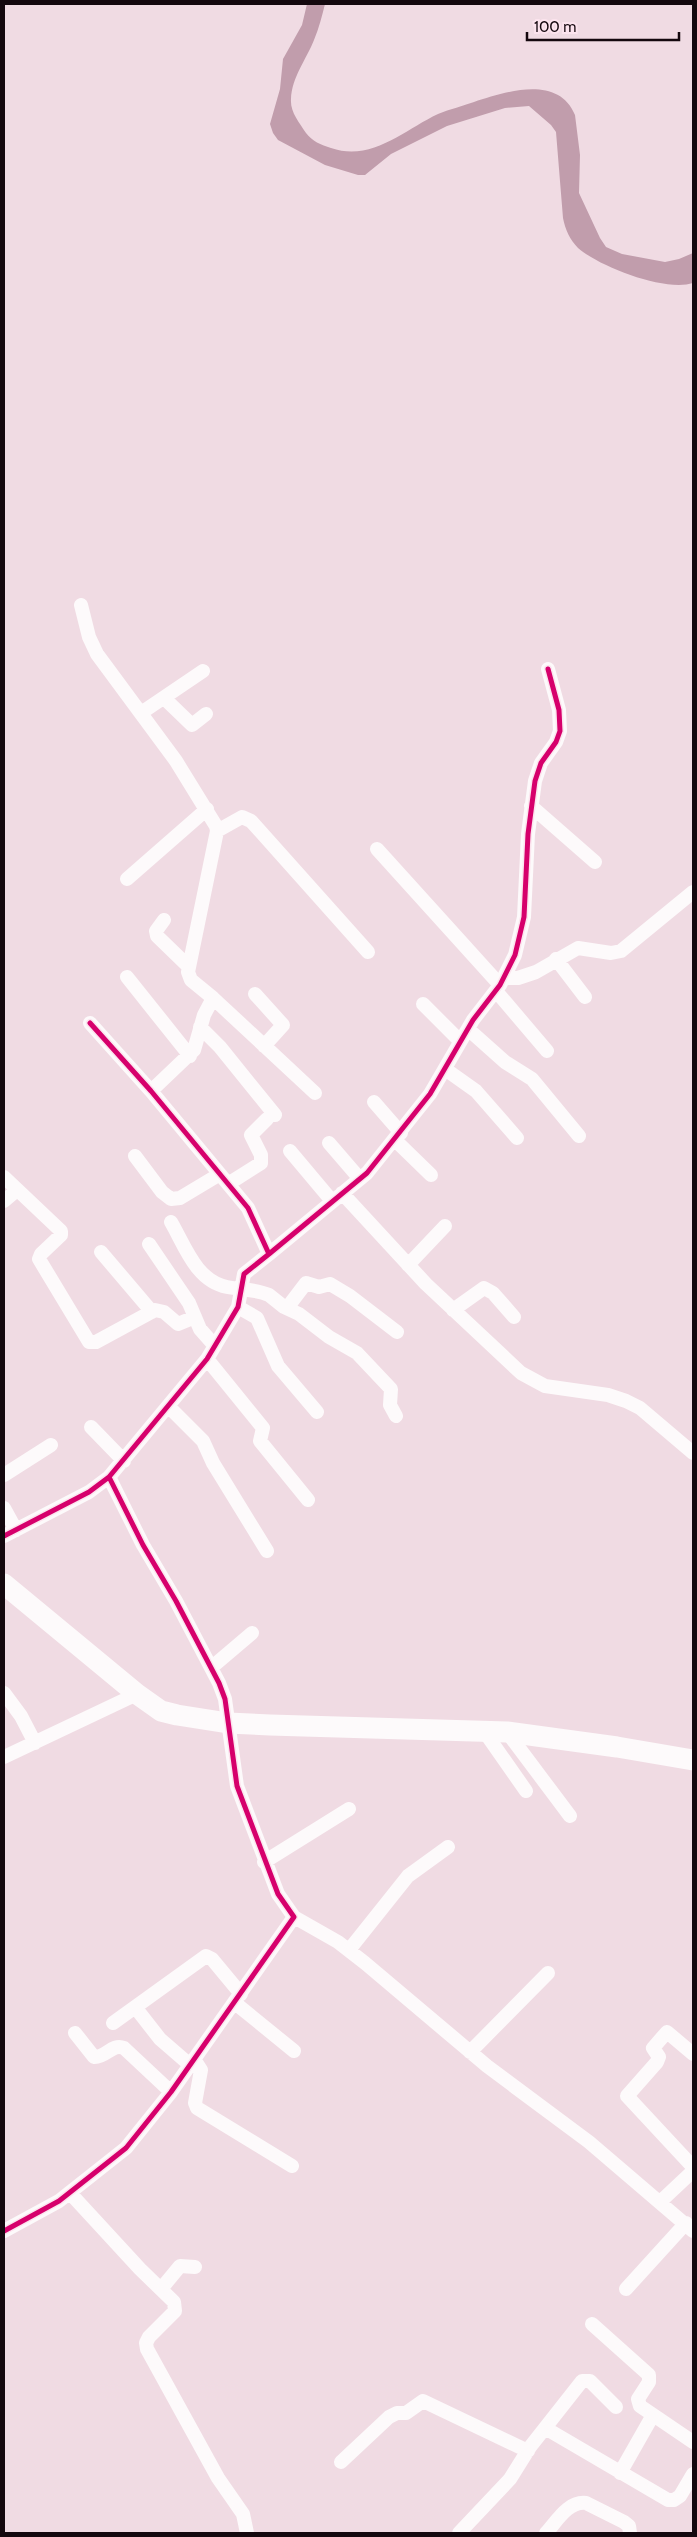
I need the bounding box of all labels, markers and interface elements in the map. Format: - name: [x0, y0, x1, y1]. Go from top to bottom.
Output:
- scale bar: [527, 10, 680, 42]
- text: 100 m: [534, 18, 576, 36]

